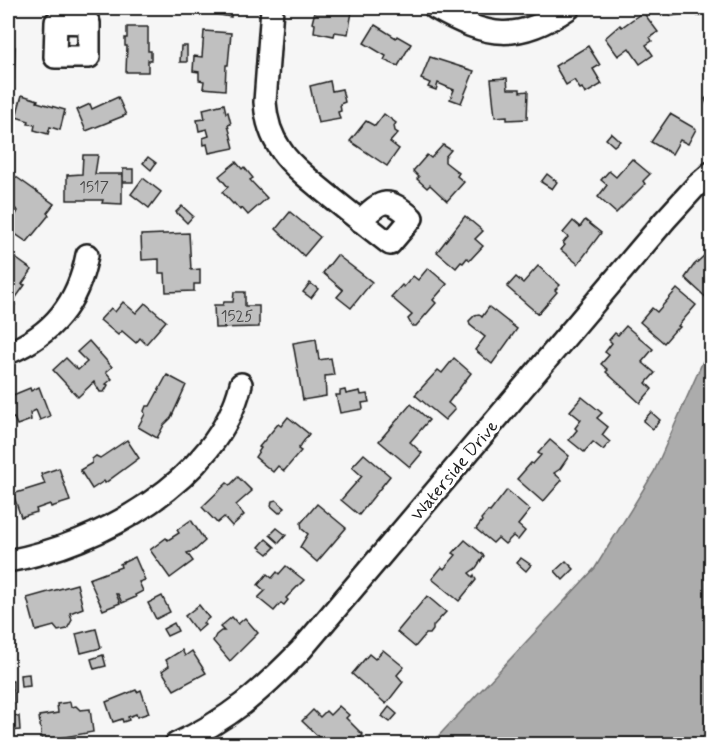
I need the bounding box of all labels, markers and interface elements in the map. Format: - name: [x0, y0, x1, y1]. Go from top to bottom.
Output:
- house number: 1517: [79, 178, 109, 198]
- house number: 1525: [221, 307, 253, 327]
- street label: Waterside Drive: [405, 415, 504, 526]

